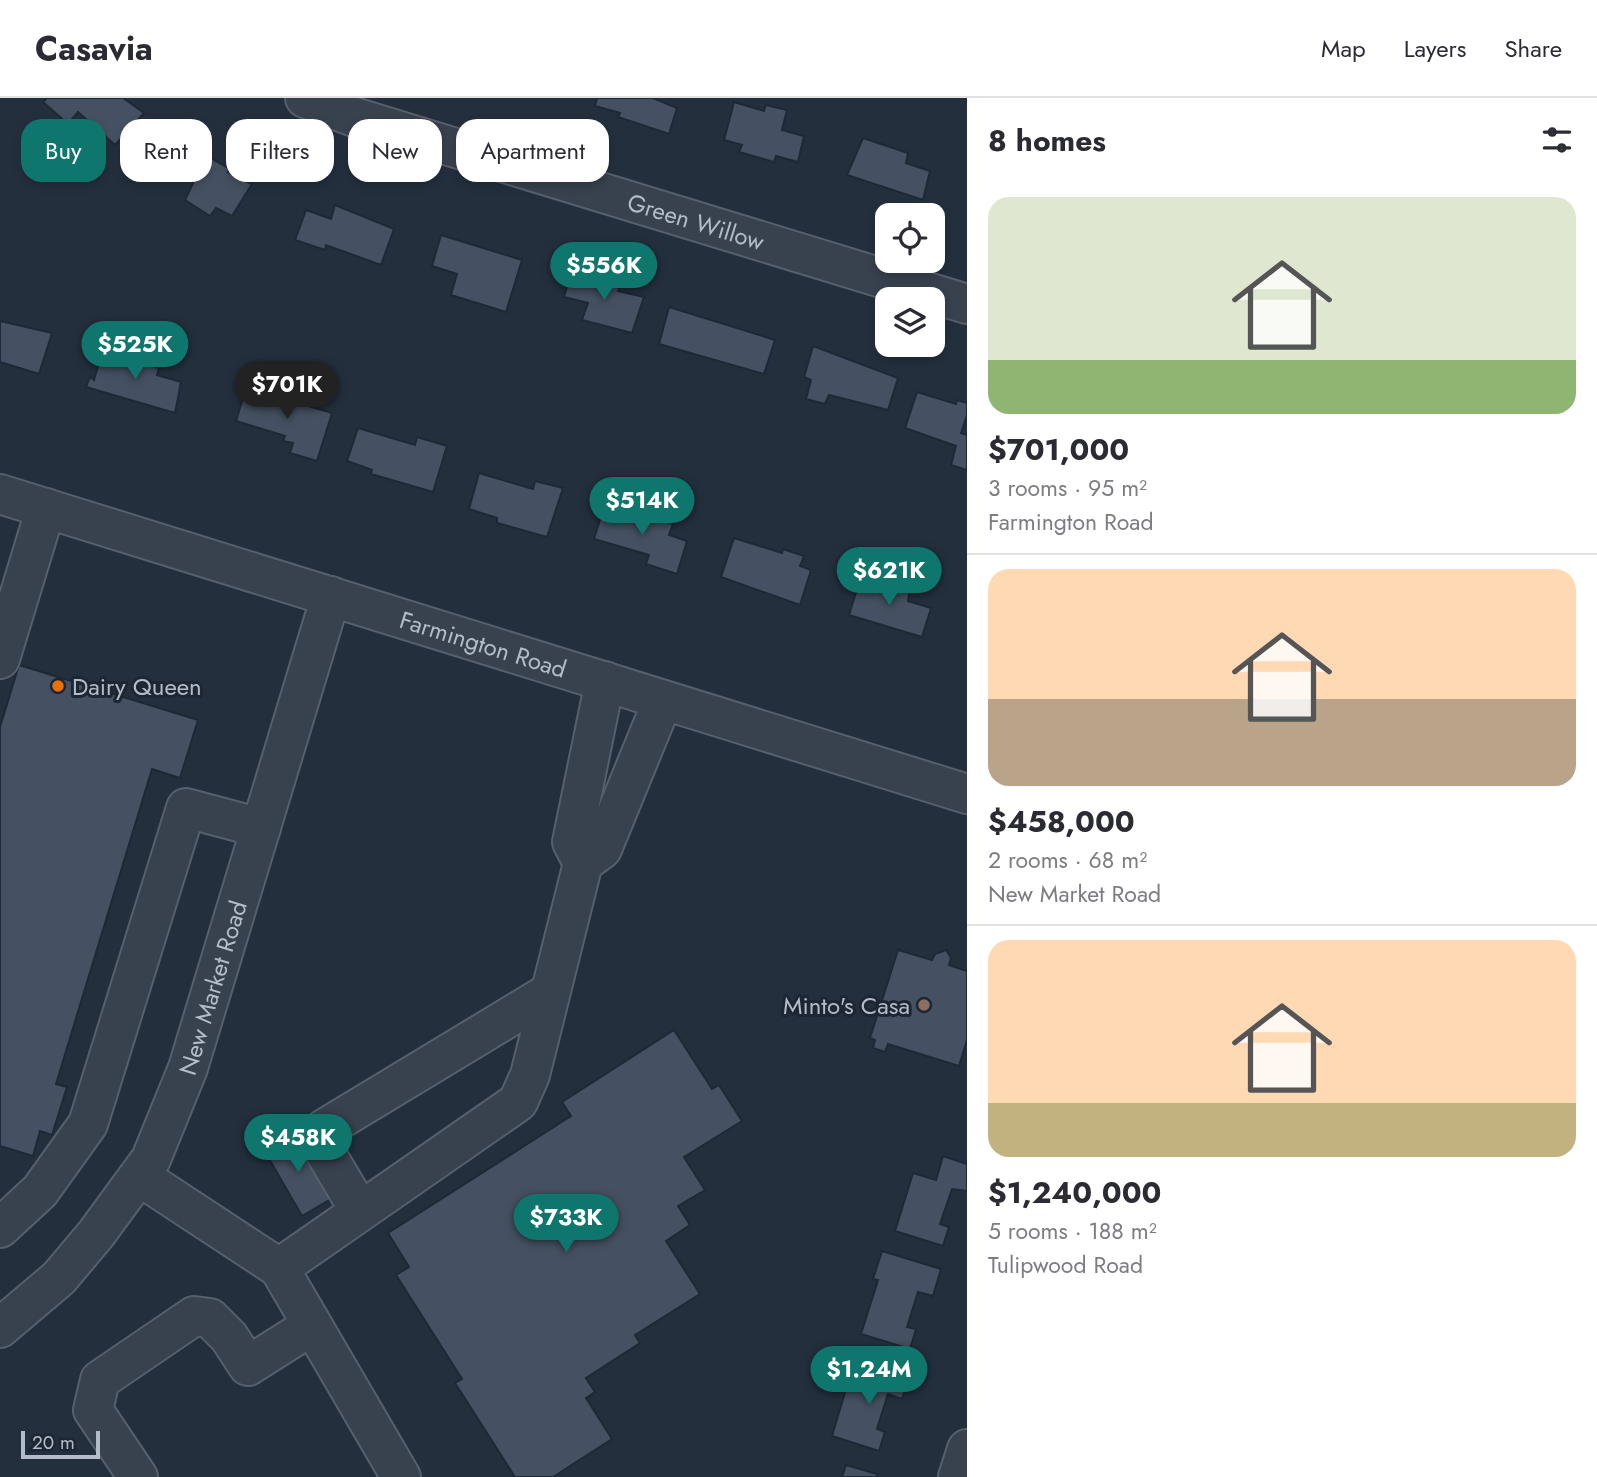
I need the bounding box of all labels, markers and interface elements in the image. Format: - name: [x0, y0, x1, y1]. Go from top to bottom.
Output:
- text: Casavia: [35, 25, 153, 72]
- text: Map: [1321, 31, 1366, 66]
- text: Layers: [1404, 31, 1466, 66]
- text: Share: [1504, 31, 1562, 66]
- chip: Buy: [21, 119, 106, 182]
- chip: Rent: [120, 119, 212, 182]
- chip: Filters: [226, 119, 334, 182]
- chip: New: [348, 119, 442, 182]
- chip: Apartment: [456, 119, 609, 182]
- text: 8 homes: [988, 119, 1106, 162]
- icon: filters: [1538, 121, 1576, 159]
- street label: Green Willow: [623, 184, 769, 259]
- map controls: [875, 203, 945, 357]
- button: locate: [875, 203, 945, 273]
- pin: $556K: [555, 242, 653, 302]
- icon: home: [1219, 242, 1345, 368]
- text: $556K: [566, 248, 642, 282]
- button: layers: [875, 287, 945, 357]
- pin: $525K: [86, 322, 184, 381]
- text: $525K: [97, 327, 173, 361]
- pin: $701K: [238, 362, 336, 421]
- text: $701K: [251, 367, 323, 401]
- text: $701,000: [988, 428, 1129, 471]
- text: 3 rooms · 95 m²: [988, 471, 1147, 505]
- pin: $514K: [593, 478, 691, 537]
- text: $514K: [606, 483, 678, 517]
- text: Farmington Road: [988, 505, 1154, 539]
- pin: $621K: [840, 547, 938, 607]
- text: $621K: [853, 553, 925, 587]
- street label: Farmington Road: [396, 602, 571, 686]
- icon: home: [1219, 614, 1345, 740]
- place label: Dairy Queen: [72, 669, 202, 704]
- marker: Dairy Queen: [50, 678, 66, 694]
- text: $458,000: [988, 800, 1135, 843]
- text: 2 rooms · 68 m²: [988, 843, 1147, 877]
- text: New Market Road: [988, 877, 1161, 911]
- street label: New Market Road: [169, 896, 255, 1079]
- icon: home: [1219, 985, 1345, 1111]
- place label: Minto's Casa: [783, 988, 910, 1023]
- marker: Minto's Casa: [916, 997, 932, 1013]
- pin: $458K: [249, 1114, 347, 1174]
- text: $458K: [260, 1120, 336, 1154]
- text: $1,240,000: [988, 1171, 1161, 1214]
- pin: $733K: [517, 1194, 615, 1254]
- text: $733K: [530, 1200, 602, 1234]
- text: 5 rooms · 188 m²: [988, 1214, 1157, 1248]
- text: Tulipwood Road: [988, 1248, 1143, 1282]
- pin: $1.24M: [812, 1346, 926, 1406]
- text: $1.24M: [826, 1352, 912, 1386]
- scale bar: [21, 1428, 100, 1460]
- text: 20 m: [32, 1429, 75, 1456]

